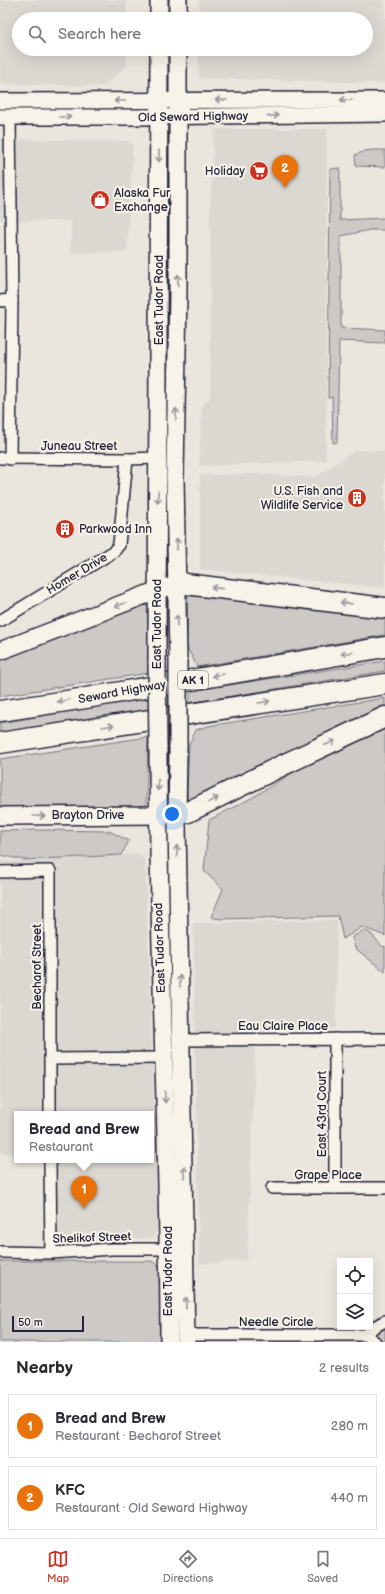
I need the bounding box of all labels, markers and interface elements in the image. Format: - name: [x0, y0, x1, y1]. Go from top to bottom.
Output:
- search box: [12, 12, 373, 56]
- icon: search: [26, 23, 48, 45]
- text: Search here: [58, 25, 141, 44]
- one-way arrow: [215, 96, 228, 104]
- one-way arrow: [340, 96, 353, 104]
- one-way arrow: [114, 97, 127, 105]
- street label: Old Seward Highway: [138, 109, 249, 125]
- one-way arrow: [266, 112, 279, 120]
- one-way arrow: [58, 113, 71, 121]
- one-way arrow: [155, 149, 163, 162]
- pin: 2: [272, 155, 298, 188]
- supermarket icon: Holiday: [248, 160, 270, 182]
- place label: Holiday: [205, 164, 246, 179]
- place label: Alaska Fur Exchange: [114, 186, 171, 215]
- shop icon: Alaska Fur Exchange: [89, 189, 111, 211]
- street label: East Tudor Road: [152, 255, 167, 345]
- one-way arrow: [174, 274, 182, 287]
- one-way arrow: [172, 408, 180, 421]
- street label: Juneau Street: [41, 439, 117, 454]
- place label: U.S. Fish and Wildlife Service: [261, 484, 343, 513]
- building icon: U.S. Fish and Wildlife Service: [346, 487, 368, 509]
- one-way arrow: [154, 490, 162, 503]
- building icon: Parkwood Inn: [54, 518, 76, 540]
- place label: Parkwood Inn: [79, 522, 152, 537]
- one-way arrow: [173, 538, 180, 551]
- street label: Homer Drive: [44, 550, 110, 598]
- street label: East Tudor Road: [150, 579, 165, 669]
- one-way arrow: [211, 584, 224, 591]
- one-way arrow: [340, 599, 353, 607]
- one-way arrow: [115, 601, 127, 609]
- one-way arrow: [173, 615, 181, 628]
- one-way arrow: [340, 649, 353, 657]
- road number: AK 1: [178, 671, 208, 689]
- one-way arrow: [212, 671, 225, 679]
- street label: Seward Highway: [77, 677, 167, 707]
- one-way arrow: [57, 697, 70, 705]
- one-way arrow: [257, 698, 270, 706]
- one-way arrow: [101, 722, 114, 730]
- one-way arrow: [323, 739, 335, 746]
- one-way arrow: [154, 778, 162, 791]
- one-way arrow: [207, 796, 219, 804]
- your location: [162, 804, 182, 824]
- street label: Brayton Drive: [52, 808, 124, 823]
- one-way arrow: [32, 812, 45, 820]
- one-way arrow: [174, 845, 181, 858]
- street label: East Tudor Road: [151, 902, 169, 993]
- street label: Becharof Street: [30, 924, 45, 1010]
- one-way arrow: [176, 975, 183, 988]
- street label: Eau Claire Place: [238, 1019, 328, 1034]
- street label: East 43rd Court: [315, 1070, 330, 1157]
- one-way arrow: [161, 1090, 169, 1103]
- popup: [14, 1111, 154, 1163]
- text: Bread and Brew: [29, 1120, 139, 1139]
- text: Restaurant: [29, 1139, 93, 1155]
- one-way arrow: [180, 1166, 188, 1179]
- street label: Grape Place: [294, 1168, 362, 1183]
- pin: 1: [71, 1176, 97, 1209]
- street label: East Tudor Road: [161, 1226, 176, 1316]
- street label: Shelikof Street: [52, 1229, 132, 1247]
- map controls: [337, 1258, 373, 1330]
- button: locate: [337, 1258, 373, 1294]
- button: layers: [337, 1294, 373, 1330]
- one-way arrow: [182, 1297, 190, 1310]
- scale bar: [12, 1314, 84, 1333]
- street label: Needle Circle: [239, 1315, 313, 1330]
- text: 50 m: [18, 1316, 43, 1329]
- text: Nearby: [16, 1358, 73, 1378]
- text: 2 results: [319, 1360, 369, 1376]
- text: Bread and Brew: [55, 1409, 166, 1428]
- text: 1: [27, 1418, 33, 1434]
- text: 280 m: [331, 1418, 368, 1434]
- text: Restaurant · Becharof Street: [55, 1428, 221, 1444]
- text: KFC: [55, 1481, 85, 1500]
- text: 2: [26, 1490, 34, 1506]
- text: 440 m: [330, 1490, 368, 1506]
- text: Restaurant · Old Seward Highway: [55, 1500, 248, 1516]
- tab: Map: [47, 1548, 69, 1585]
- tab: Directions: [163, 1548, 213, 1585]
- tab: Saved: [307, 1548, 338, 1585]

